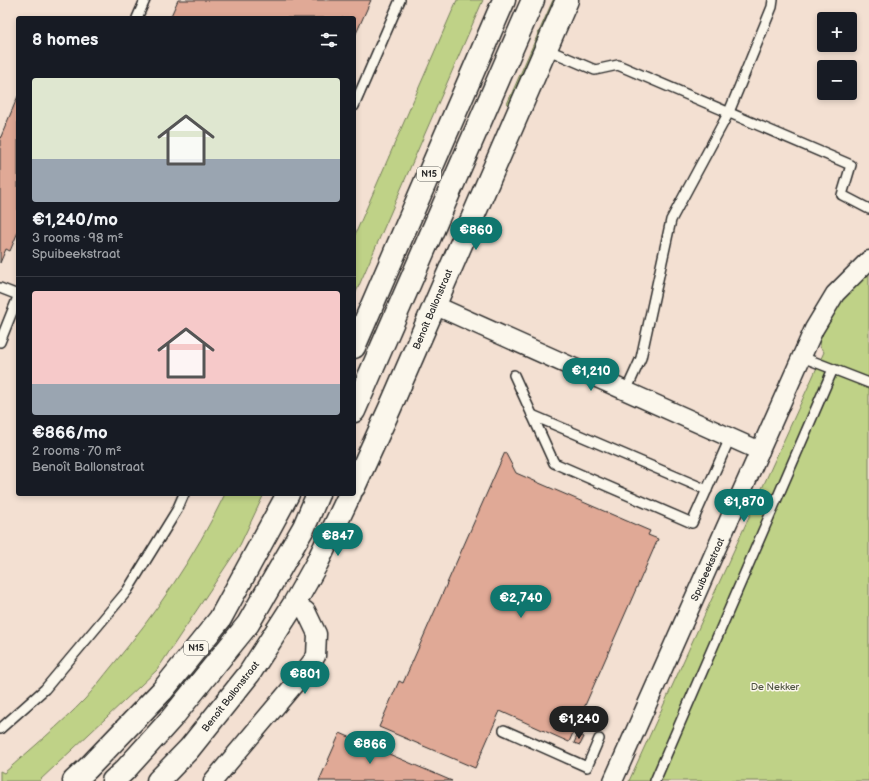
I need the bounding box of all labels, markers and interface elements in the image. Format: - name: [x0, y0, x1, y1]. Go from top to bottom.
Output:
- map controls: [817, 12, 857, 100]
- button: +: [817, 12, 857, 52]
- icon: filters: [318, 29, 340, 51]
- text: 8 homes: [32, 30, 98, 50]
- button: −: [817, 60, 857, 100]
- icon: home: [150, 104, 222, 176]
- road number: N15: [417, 167, 441, 181]
- text: €1,240/mo: [32, 210, 118, 230]
- pin: €860: [452, 217, 500, 251]
- text: €860: [459, 222, 493, 238]
- text: 3 rooms · 98 m²: [32, 230, 123, 246]
- text: Spuibeekstraat: [32, 246, 120, 262]
- street label: Benoît Ballonstraat: [411, 267, 455, 351]
- icon: home: [150, 317, 222, 389]
- pin: €1,210: [558, 358, 624, 392]
- text: €1,210: [571, 363, 611, 379]
- text: €866/mo: [32, 423, 108, 443]
- text: 2 rooms · 70 m²: [32, 443, 122, 459]
- text: Benoît Ballonstraat: [32, 459, 144, 475]
- pin: €1,870: [711, 489, 777, 523]
- text: €1,870: [723, 494, 765, 510]
- pin: €847: [314, 523, 362, 557]
- text: €847: [322, 528, 354, 544]
- street label: Spuibeekstraat: [689, 536, 727, 603]
- pin: €2,740: [488, 585, 554, 619]
- text: €2,740: [499, 590, 543, 606]
- road number: N15: [184, 641, 208, 655]
- street label: Benoît Ballonstraat: [199, 659, 262, 734]
- pin: €801: [281, 661, 329, 695]
- text: €801: [289, 666, 321, 682]
- park label: De Nekker: [751, 681, 800, 693]
- pin: €1,240: [546, 706, 612, 740]
- text: €1,240: [558, 711, 600, 727]
- pin: €866: [346, 731, 394, 765]
- text: €866: [353, 736, 387, 752]

